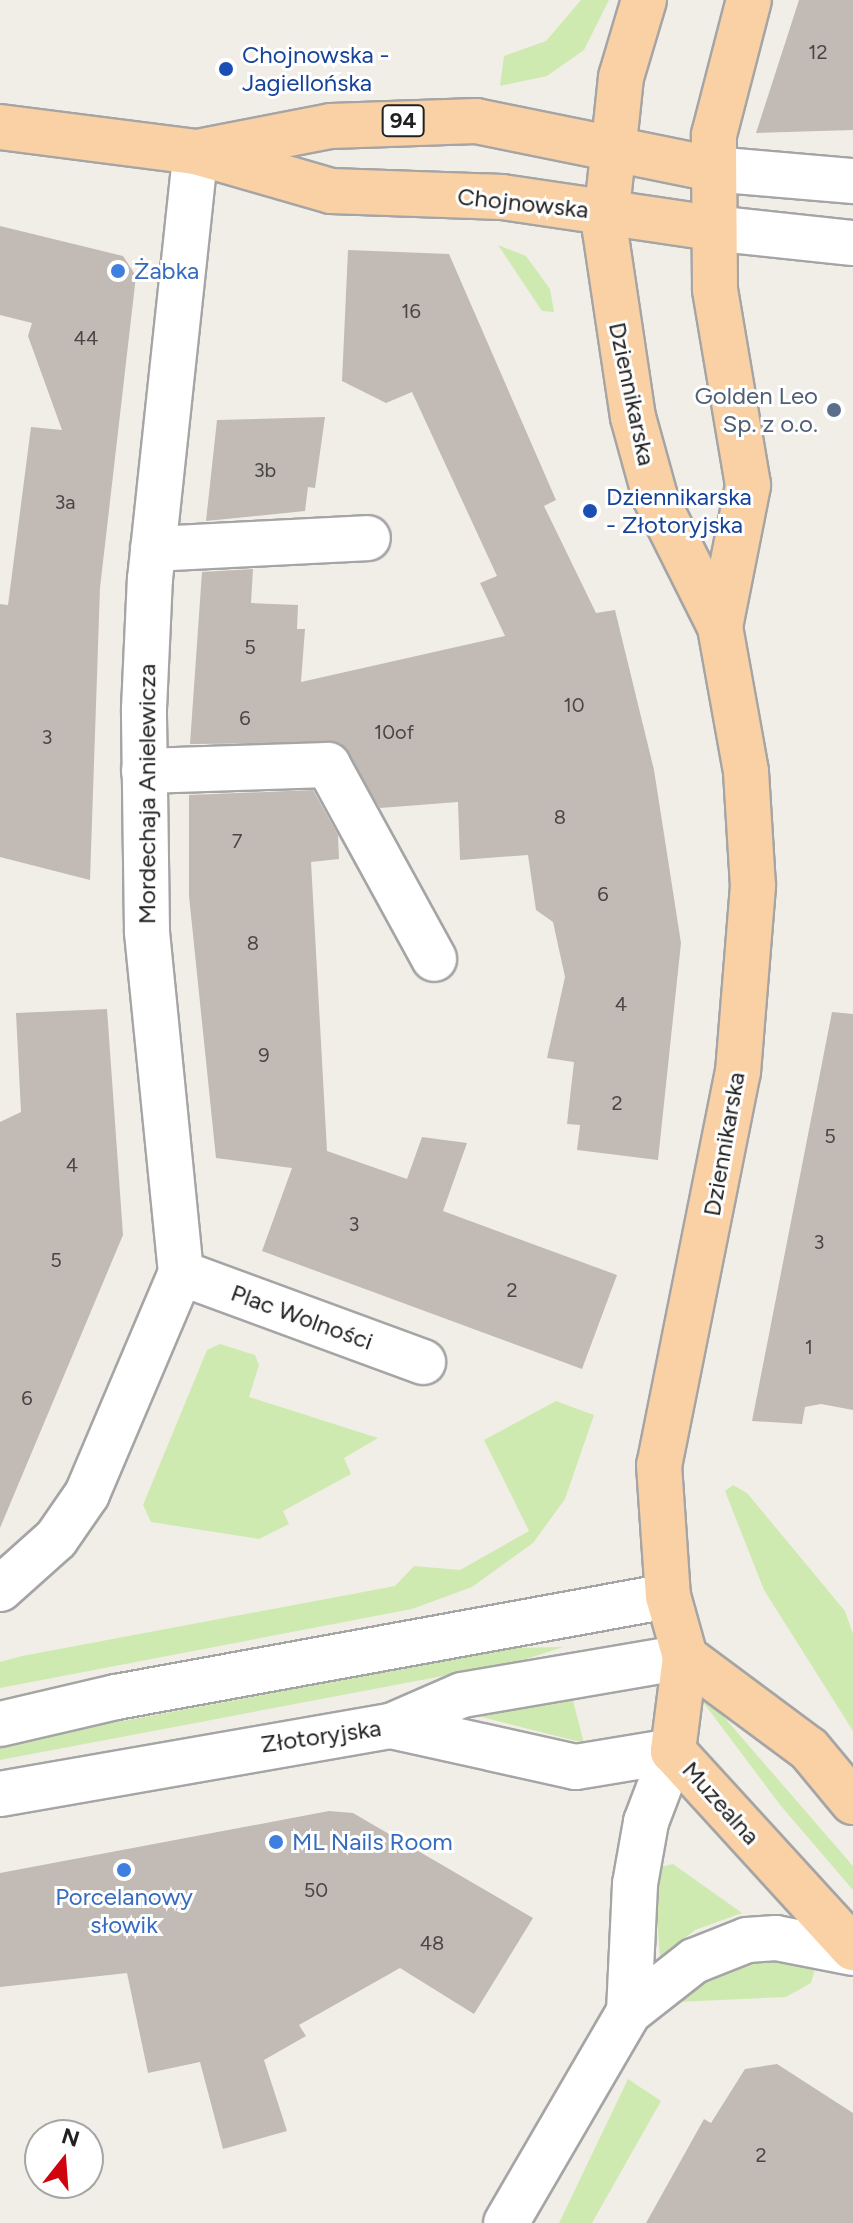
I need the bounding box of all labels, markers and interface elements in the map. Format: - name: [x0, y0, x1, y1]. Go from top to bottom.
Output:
- house number: 12: [808, 40, 828, 64]
- place label: Chojnowska - Jagiellońska: [242, 41, 390, 97]
- marker: Chojnowska - Jagiellońska: [217, 60, 235, 78]
- road number: 94: [381, 103, 425, 139]
- street label: Chojnowska: [456, 182, 590, 224]
- place label: Żabka: [134, 257, 199, 285]
- marker: Żabka: [109, 262, 127, 280]
- house number: 16: [401, 299, 421, 323]
- street label: Dziennikarska: [603, 320, 661, 468]
- house number: 44: [74, 326, 98, 350]
- place label: Golden Leo Sp. z o.o.: [695, 382, 818, 438]
- marker: Golden Leo Sp. z o.o.: [825, 401, 843, 419]
- house number: 3b: [254, 458, 276, 482]
- place label: Dziennikarska - Złotoryjska: [606, 483, 752, 539]
- house number: 3a: [54, 490, 76, 514]
- marker: Dziennikarska - Złotoryjska: [581, 502, 599, 520]
- house number: 5: [244, 635, 256, 659]
- street label: Mordechaja Anielewicza: [133, 664, 161, 924]
- house number: 10: [563, 693, 585, 717]
- house number: 6: [239, 706, 251, 730]
- house number: 10of: [374, 720, 414, 744]
- house number: 3: [42, 725, 52, 749]
- house number: 8: [554, 805, 566, 829]
- house number: 7: [232, 829, 242, 853]
- house number: 6: [597, 882, 609, 906]
- house number: 8: [247, 931, 259, 955]
- house number: 4: [615, 992, 627, 1016]
- house number: 9: [258, 1043, 270, 1067]
- street label: Dziennikarska: [697, 1070, 751, 1218]
- house number: 2: [611, 1091, 623, 1115]
- house number: 5: [824, 1124, 836, 1148]
- house number: 4: [66, 1153, 78, 1177]
- house number: 3: [349, 1212, 359, 1236]
- house number: 3: [814, 1230, 824, 1254]
- house number: 5: [50, 1248, 62, 1272]
- street label: Plac Wolności: [227, 1278, 377, 1356]
- house number: 2: [506, 1278, 518, 1302]
- house number: 1: [805, 1335, 813, 1359]
- house number: 6: [21, 1386, 33, 1410]
- street label: Złotoryjska: [259, 1713, 383, 1759]
- street label: Muzealna: [676, 1756, 766, 1850]
- place label: ML Nails Room: [292, 1828, 453, 1856]
- marker: ML Nails Room: [267, 1833, 285, 1851]
- marker: Porcelanowy słowik: [115, 1861, 133, 1879]
- house number: 50: [304, 1878, 328, 1902]
- place label: Porcelanowy słowik: [55, 1883, 193, 1939]
- house number: 48: [420, 1931, 444, 1955]
- north arrow: [24, 2119, 104, 2199]
- text: N: [58, 2122, 83, 2153]
- house number: 2: [755, 2143, 767, 2167]

